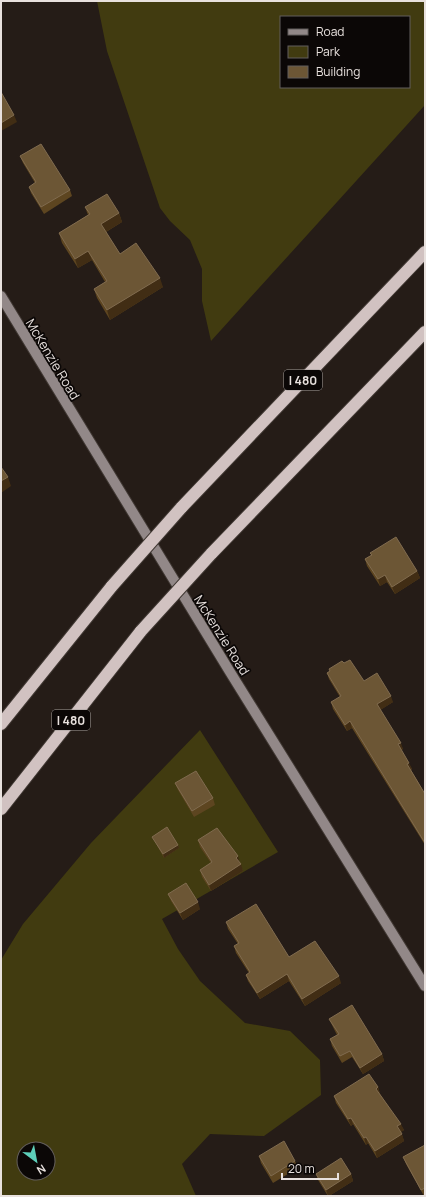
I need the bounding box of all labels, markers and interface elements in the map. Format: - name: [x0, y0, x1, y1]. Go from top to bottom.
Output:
- legend: [280, 16, 410, 88]
- text: Road: [316, 23, 344, 40]
- text: Park: [316, 43, 341, 60]
- text: Building: [316, 63, 360, 80]
- street label: McKenzie Road: [22, 315, 84, 403]
- road number: I 480: [284, 370, 322, 390]
- street label: McKenzie Road: [190, 591, 254, 679]
- road number: I 480: [52, 710, 90, 730]
- north arrow: [16, 1141, 56, 1181]
- scale bar: [282, 1155, 338, 1181]
- text: 20 m: [288, 1160, 315, 1177]
- text: N: [34, 1161, 49, 1178]

